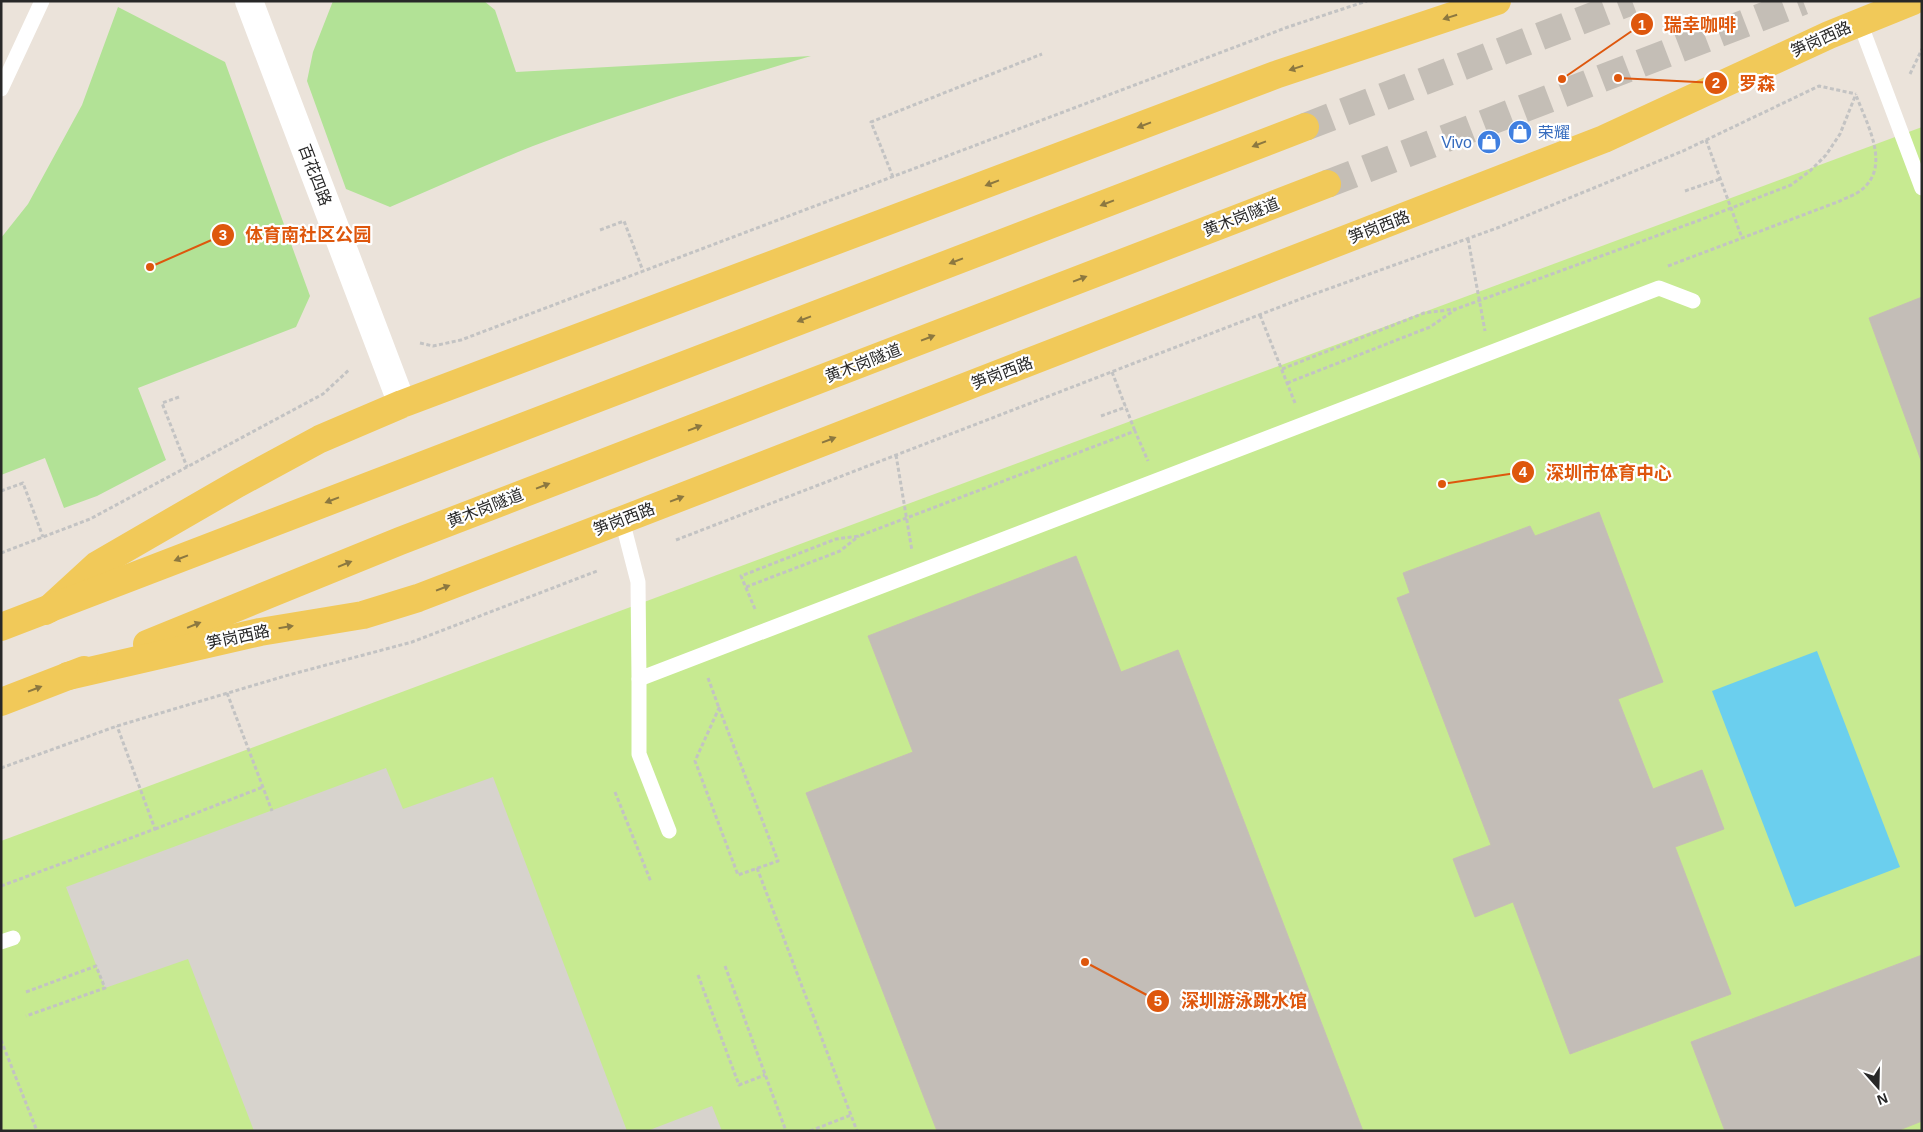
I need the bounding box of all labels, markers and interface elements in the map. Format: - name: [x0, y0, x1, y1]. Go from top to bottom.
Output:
- callout: 瑞幸咖啡: [1629, 8, 1746, 41]
- one-way arrow: [1443, 13, 1458, 21]
- text: 瑞幸咖啡: [1664, 15, 1736, 35]
- text: 1: [1638, 16, 1646, 33]
- street label: 笋岗西路: [1788, 18, 1854, 60]
- one-way arrow: [1289, 65, 1304, 72]
- callout: 罗森: [1704, 67, 1785, 100]
- text: 2: [1712, 74, 1720, 91]
- text: 罗森: [1739, 74, 1775, 94]
- shop icon: 荣耀: [1507, 119, 1533, 145]
- one-way arrow: [1136, 121, 1151, 129]
- place label: 荣耀: [1538, 124, 1570, 141]
- shop icon: Vivo: [1476, 129, 1502, 155]
- place label: Vivo: [1441, 134, 1472, 151]
- one-way arrow: [1252, 141, 1266, 149]
- street label: 百花四路: [296, 142, 334, 208]
- one-way arrow: [984, 179, 999, 187]
- street label: 黄木岗隧道: [1201, 195, 1281, 239]
- one-way arrow: [1100, 200, 1115, 207]
- street label: 笋岗西路: [1346, 208, 1412, 246]
- callout: 体育南社区公园: [210, 219, 381, 252]
- text: 体育南社区公园: [245, 225, 371, 245]
- text: 3: [219, 226, 227, 243]
- one-way arrow: [948, 258, 963, 265]
- one-way arrow: [1073, 275, 1087, 283]
- one-way arrow: [796, 315, 811, 323]
- one-way arrow: [921, 334, 936, 342]
- street label: 黄木岗隧道: [823, 341, 903, 385]
- street label: 笋岗西路: [969, 354, 1035, 392]
- one-way arrow: [688, 423, 702, 431]
- one-way arrow: [821, 436, 836, 443]
- callout: 深圳市体育中心: [1511, 456, 1682, 489]
- text: 4: [1519, 463, 1528, 480]
- text: 深圳市体育中心: [1546, 463, 1672, 483]
- one-way arrow: [536, 482, 551, 490]
- street label: 黄木岗隧道: [445, 486, 525, 530]
- one-way arrow: [670, 495, 685, 503]
- one-way arrow: [324, 496, 339, 504]
- street label: 笋岗西路: [591, 500, 657, 538]
- one-way arrow: [174, 555, 188, 563]
- one-way arrow: [338, 559, 352, 567]
- one-way arrow: [436, 584, 451, 591]
- one-way arrow: [187, 621, 202, 629]
- street label: 笋岗西路: [205, 622, 271, 652]
- one-way arrow: [279, 623, 295, 631]
- one-way arrow: [27, 685, 42, 692]
- callout: 深圳游泳跳水馆: [1146, 984, 1317, 1017]
- text: 深圳游泳跳水馆: [1181, 991, 1307, 1011]
- text: 5: [1154, 992, 1162, 1009]
- north arrow: [1853, 1062, 1903, 1112]
- text: N: [1875, 1090, 1890, 1108]

